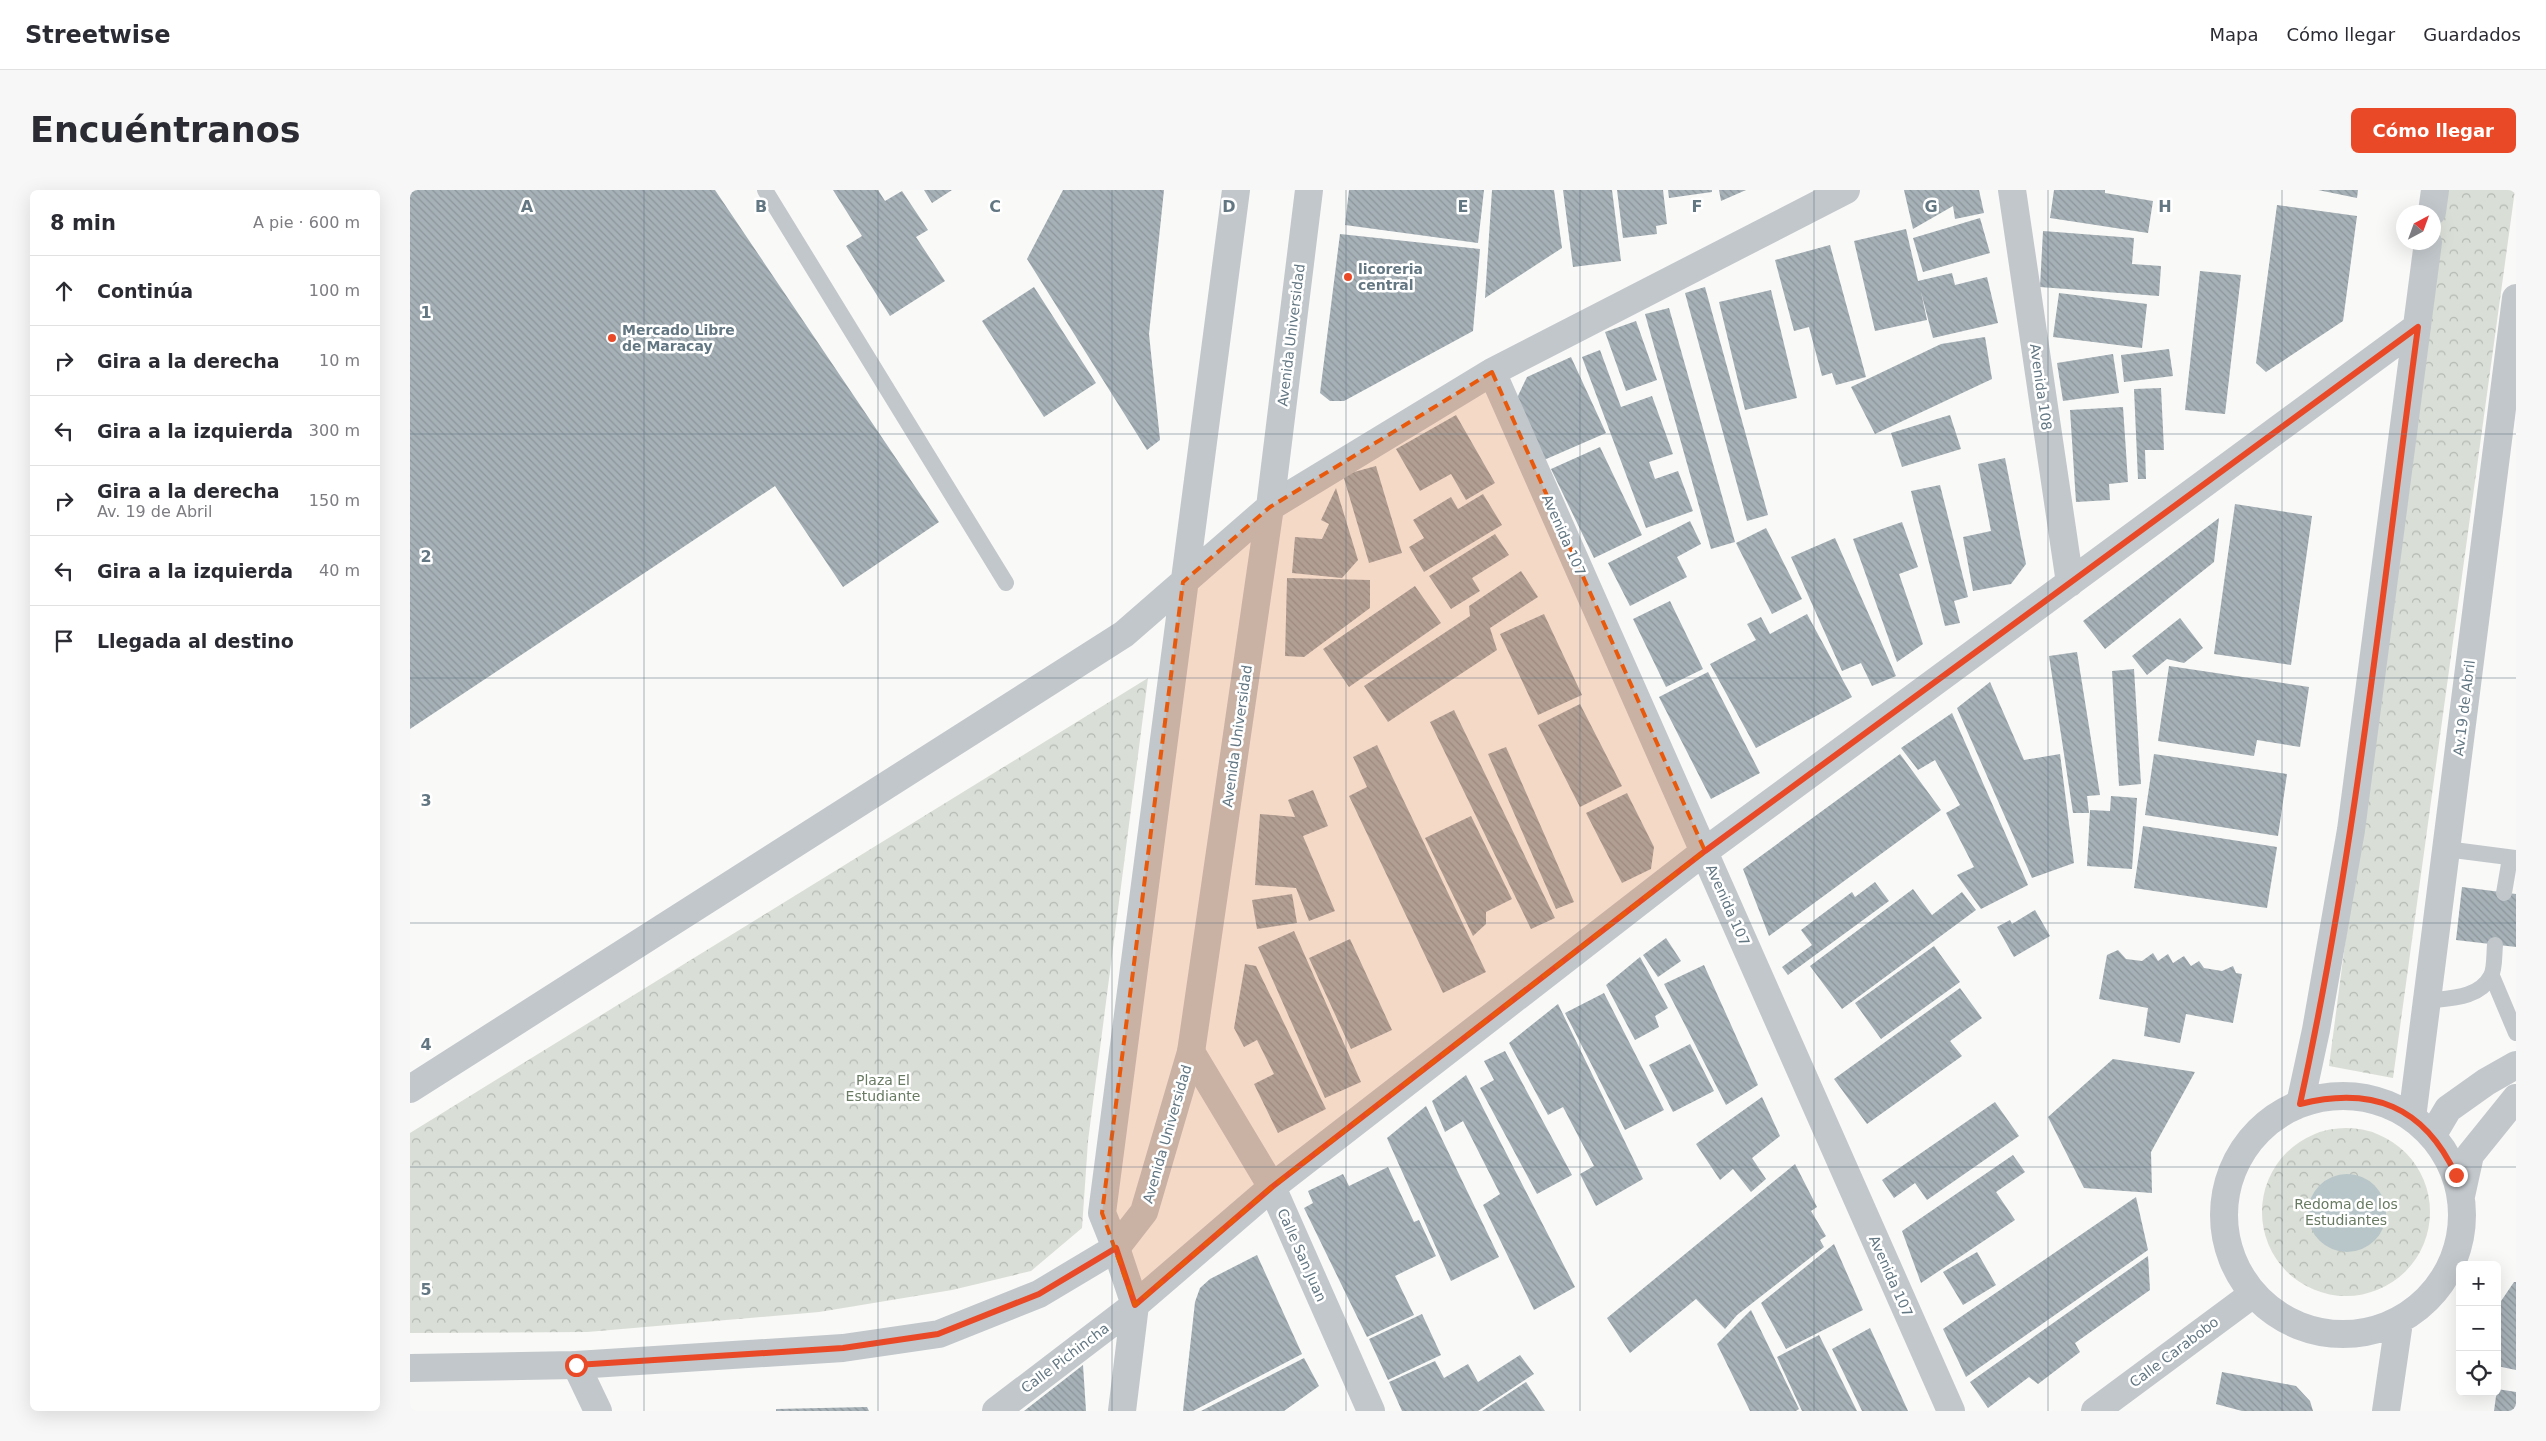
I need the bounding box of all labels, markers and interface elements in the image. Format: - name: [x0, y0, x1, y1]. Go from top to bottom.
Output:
- text: Streetwise: [25, 21, 171, 49]
- text: Mapa: [2209, 24, 2258, 45]
- text: Cómo llegar: [2286, 24, 2395, 45]
- text: Guardados: [2423, 24, 2521, 45]
- button: Cómo llegar: [2351, 108, 2516, 153]
- text: Encuéntranos: [30, 110, 301, 150]
- text: A: [521, 197, 534, 216]
- text: B: [755, 197, 767, 216]
- text: C: [989, 197, 1001, 216]
- text: D: [1222, 197, 1236, 216]
- text: E: [1458, 197, 1468, 216]
- text: F: [1692, 197, 1702, 216]
- text: G: [1924, 197, 1938, 216]
- text: H: [2158, 197, 2172, 216]
- north arrow: [2396, 205, 2441, 250]
- text: 8 min: [50, 211, 116, 235]
- text: A pie · 600 m: [253, 213, 360, 232]
- place label: licoreria central: [1358, 261, 1423, 293]
- street label: Avenida Universidad: [1274, 263, 1308, 407]
- marker: licoreria central: [1342, 271, 1354, 283]
- icon: ahead: [50, 277, 78, 305]
- text: Continúa: [97, 280, 193, 302]
- text: 100 m: [309, 281, 360, 300]
- text: 1: [420, 303, 432, 322]
- place label: Mercado Libre de Maracay: [622, 322, 735, 354]
- marker: Mercado Libre de Maracay: [606, 332, 618, 344]
- street label: Avenida 108: [2027, 343, 2055, 431]
- icon: right: [50, 347, 78, 375]
- text: Gira a la derecha: [97, 350, 280, 372]
- text: 10 m: [319, 351, 360, 370]
- icon: left: [50, 417, 78, 445]
- text: Gira a la izquierda: [97, 420, 293, 442]
- text: 300 m: [309, 421, 360, 440]
- text: Gira a la derecha: [97, 480, 280, 502]
- icon: right: [50, 487, 78, 515]
- text: 150 m: [309, 491, 360, 510]
- street label: Avenida 107: [1539, 492, 1589, 578]
- text: Av. 19 de Abril: [97, 502, 213, 521]
- text: 2: [420, 547, 432, 566]
- icon: left: [50, 557, 78, 585]
- text: Gira a la izquierda: [97, 560, 293, 582]
- text: 40 m: [319, 561, 360, 580]
- icon: arrive: [50, 627, 78, 655]
- text: Llegada al destino: [97, 630, 294, 652]
- street label: Av.19 de Abril: [2450, 659, 2478, 757]
- street label: Avenida Universidad: [1219, 664, 1255, 808]
- text: 3: [420, 791, 432, 810]
- street label: Avenida 107: [1703, 862, 1753, 948]
- text: 4: [420, 1035, 432, 1054]
- street label: Avenida Universidad: [1140, 1063, 1194, 1205]
- park label: Plaza El Estudiante: [846, 1072, 920, 1104]
- route end: [2445, 1164, 2468, 1187]
- park label: Redoma de los Estudiantes: [2294, 1196, 2398, 1228]
- street label: Calle San Juan: [1274, 1206, 1330, 1304]
- street label: Avenida 107: [1866, 1233, 1916, 1319]
- map controls: [2456, 1261, 2501, 1396]
- button: +: [2456, 1261, 2501, 1306]
- text: 5: [420, 1280, 432, 1299]
- button: −: [2456, 1306, 2501, 1351]
- street label: Calle Carabobo: [2127, 1313, 2221, 1391]
- street label: Calle Pichincha: [1018, 1320, 1112, 1396]
- button: locate: [2456, 1351, 2501, 1396]
- route start: [565, 1354, 588, 1377]

